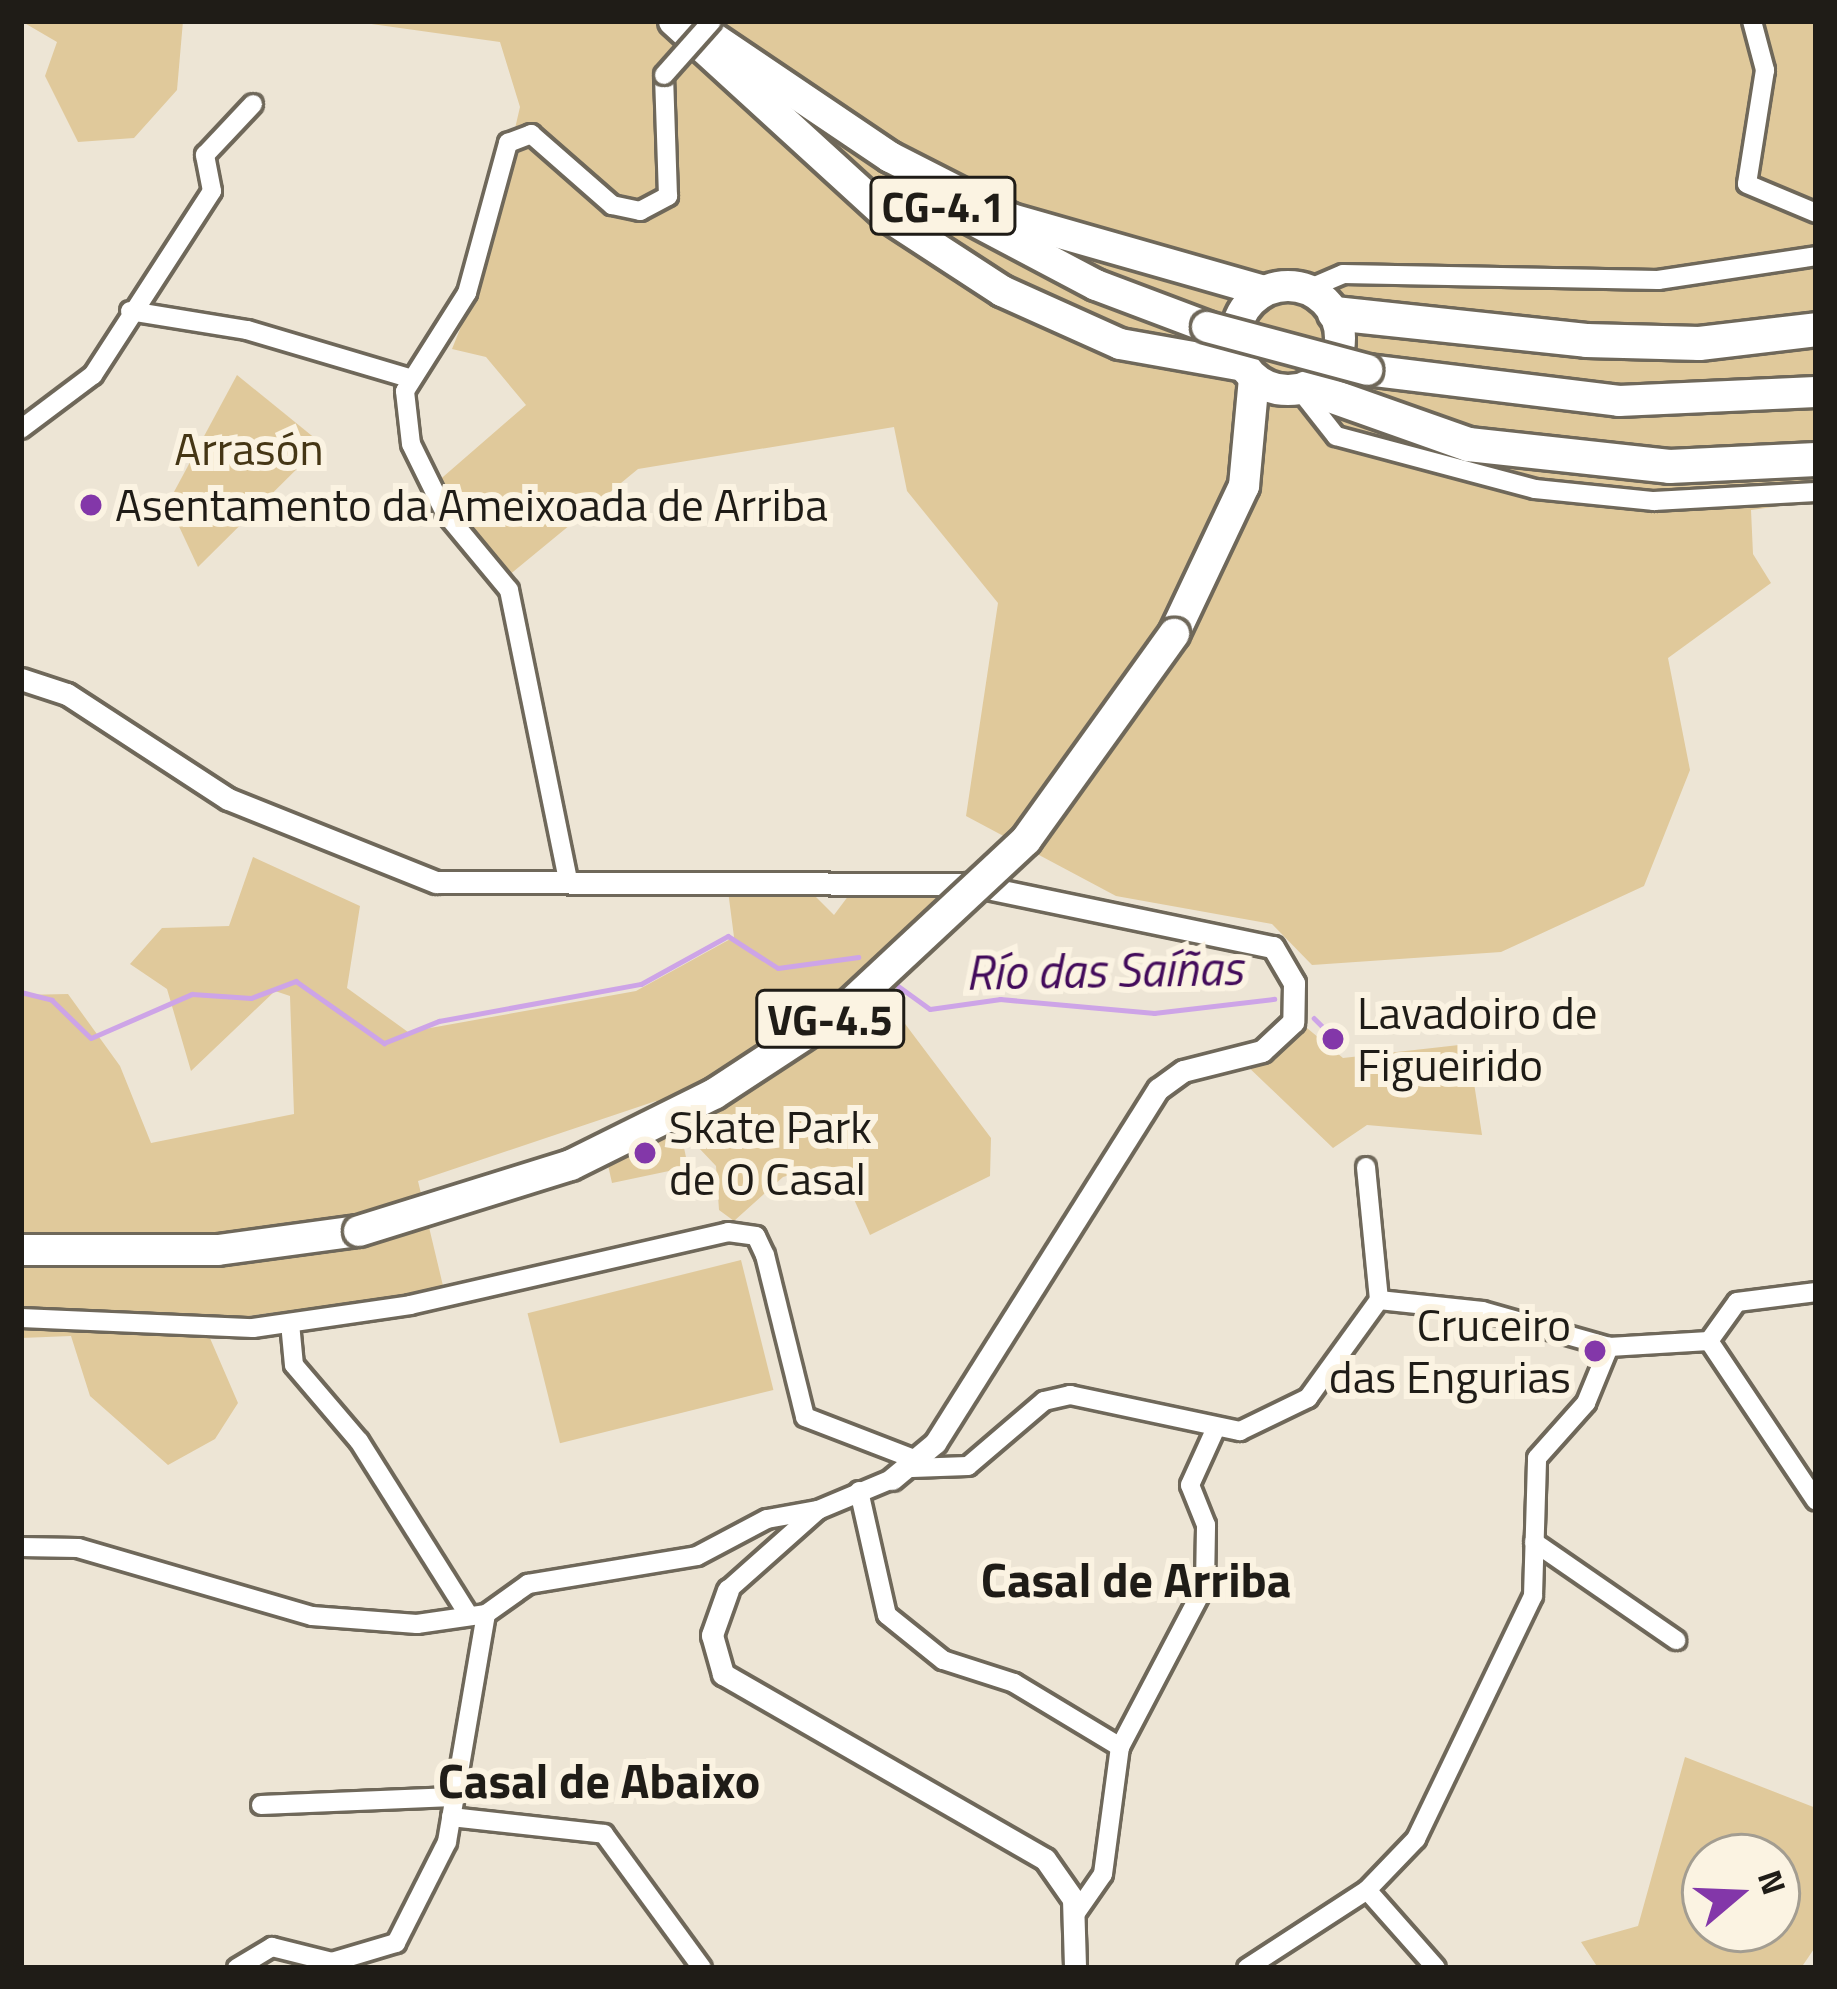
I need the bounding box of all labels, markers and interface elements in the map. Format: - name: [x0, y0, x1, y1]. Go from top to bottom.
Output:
- road number: CG-4.1: [868, 170, 1018, 242]
- park label: Arrasón: [174, 422, 324, 476]
- place label: Asentamento da Ameixoada de Arriba: [115, 478, 828, 532]
- marker: Asentamento da Ameixoada de Arriba: [78, 492, 104, 518]
- water label: Río das Saíñas: [965, 939, 1243, 1001]
- road number: VG-4.5: [755, 983, 905, 1055]
- place label: Lavadoiro de Figueirido: [1357, 986, 1597, 1092]
- marker: Lavadoiro de Figueirido: [1320, 1026, 1346, 1052]
- place label: Skate Park de O Casal: [669, 1100, 872, 1206]
- marker: Skate Park de O Casal: [632, 1140, 658, 1166]
- place label: Cruceiro das Engurias: [1329, 1298, 1571, 1404]
- marker: Cruceiro das Engurias: [1582, 1338, 1608, 1364]
- district label: Casal de Arriba: [981, 1551, 1291, 1609]
- district label: Casal de Abaixo: [438, 1752, 760, 1810]
- north arrow: [1681, 1833, 1801, 1953]
- text: N: [1745, 1863, 1800, 1901]

